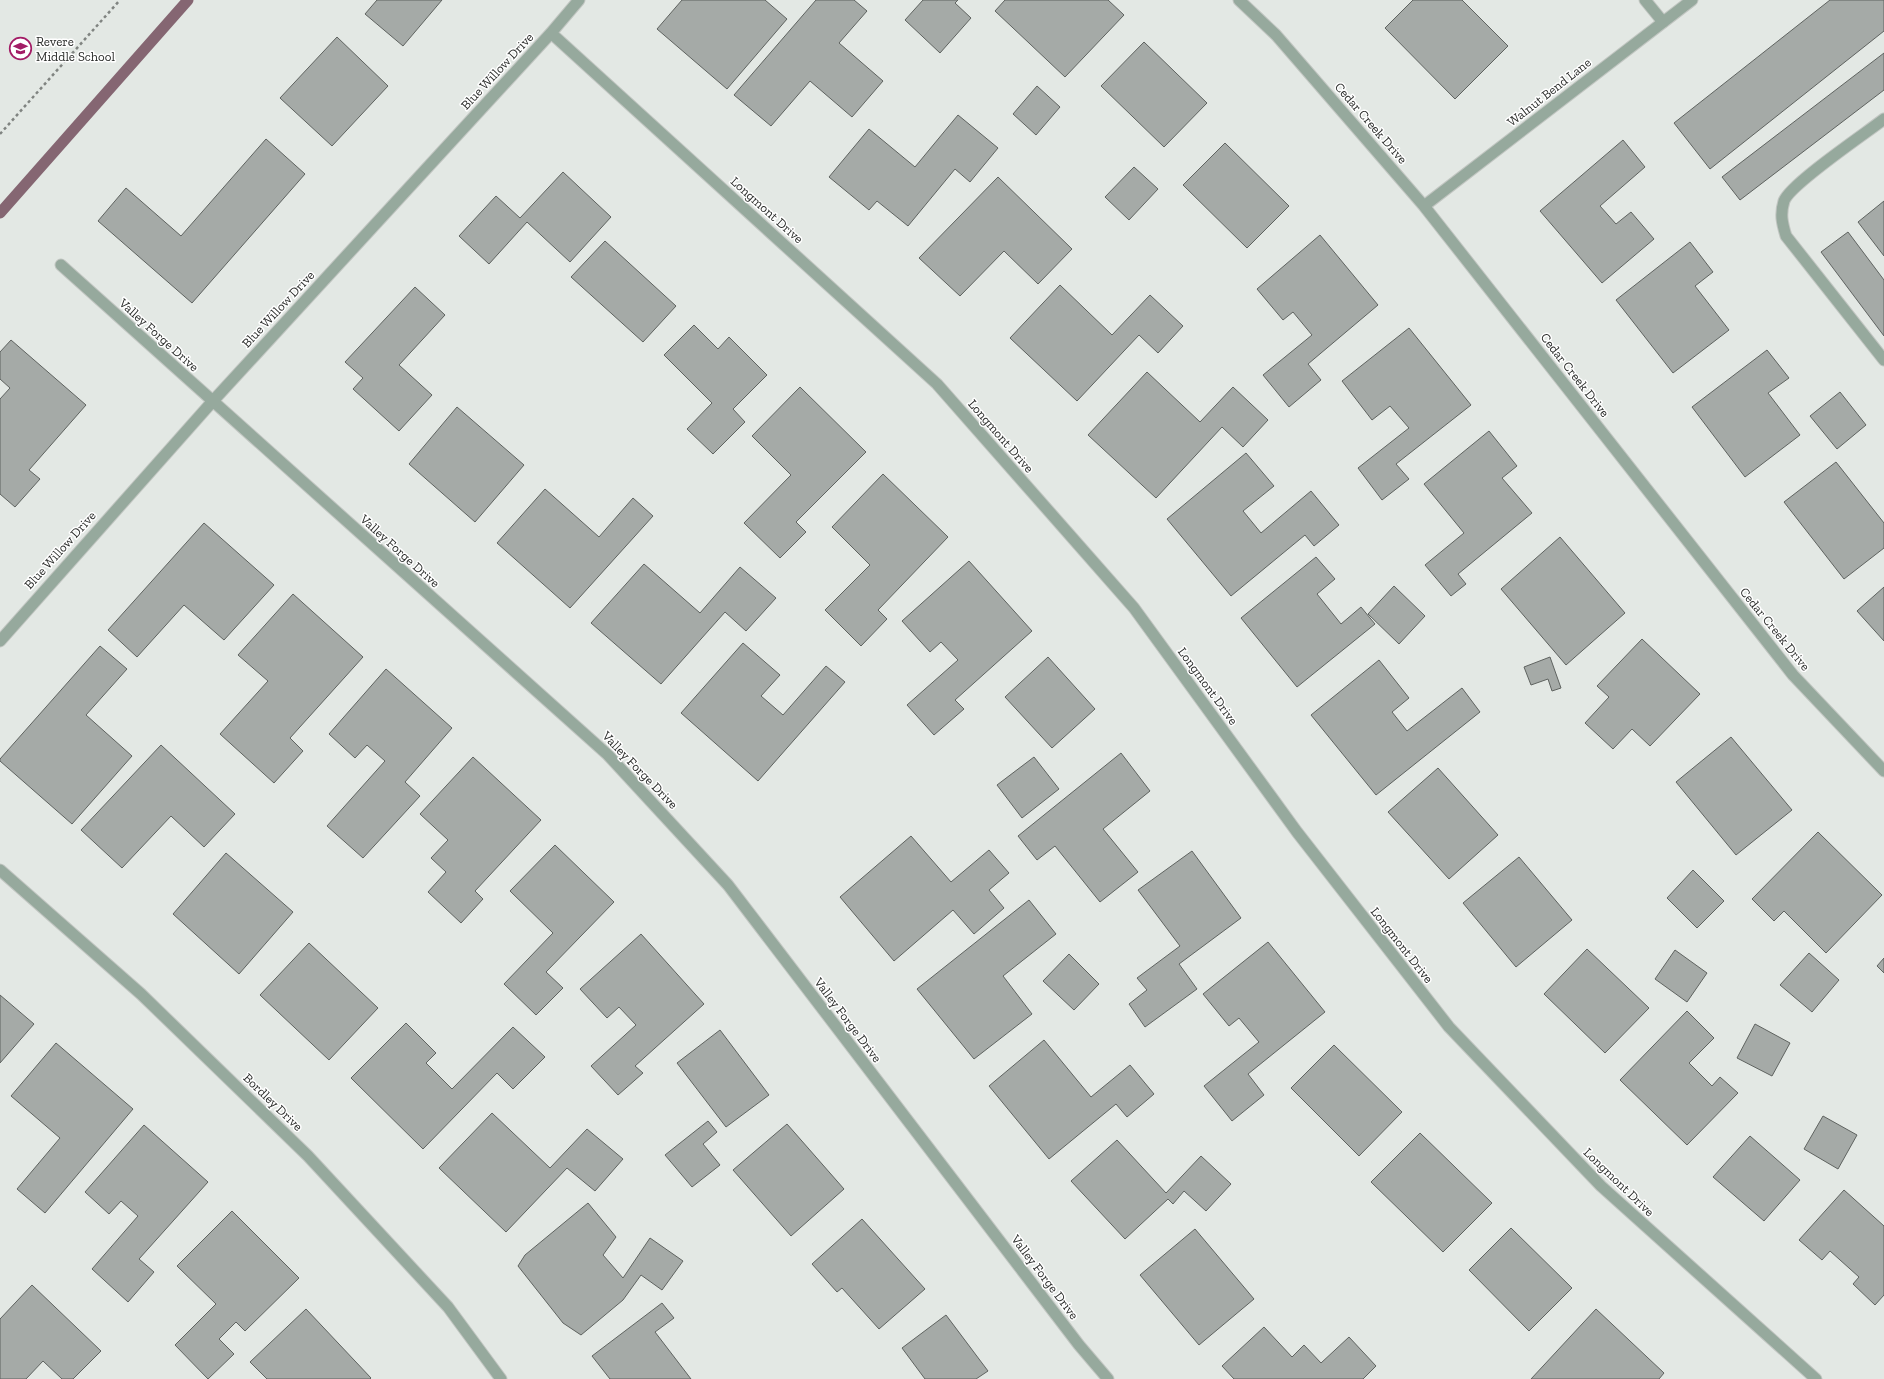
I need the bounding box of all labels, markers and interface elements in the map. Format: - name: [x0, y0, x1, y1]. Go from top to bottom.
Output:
- street label: Blue Willow Drive: [458, 30, 536, 112]
- place label: Revere Middle School: [36, 34, 115, 64]
- school or university icon: Revere Middle School: [8, 35, 34, 61]
- street label: Walnut Bend Lane: [1504, 55, 1594, 129]
- street label: Cedar Creek Drive: [1332, 79, 1410, 167]
- street label: Longmont Drive: [728, 174, 806, 246]
- street label: Blue Willow Drive: [239, 268, 317, 350]
- street label: Valley Forge Drive: [115, 295, 202, 375]
- street label: Cedar Creek Drive: [1538, 330, 1612, 420]
- street label: Longmont Drive: [965, 396, 1037, 476]
- street label: Blue Willow Drive: [21, 508, 99, 592]
- street label: Valley Forge Drive: [356, 511, 443, 591]
- street label: Cedar Creek Drive: [1737, 584, 1813, 674]
- street label: Longmont Drive: [1175, 644, 1241, 728]
- street label: Valley Forge Drive: [599, 727, 681, 812]
- street label: Longmont Drive: [1368, 904, 1436, 986]
- street label: Valley Forge Drive: [811, 974, 885, 1065]
- street label: Bordley Drive: [240, 1070, 306, 1134]
- street label: Longmont Drive: [1581, 1145, 1657, 1219]
- street label: Valley Forge Drive: [1008, 1231, 1082, 1322]

